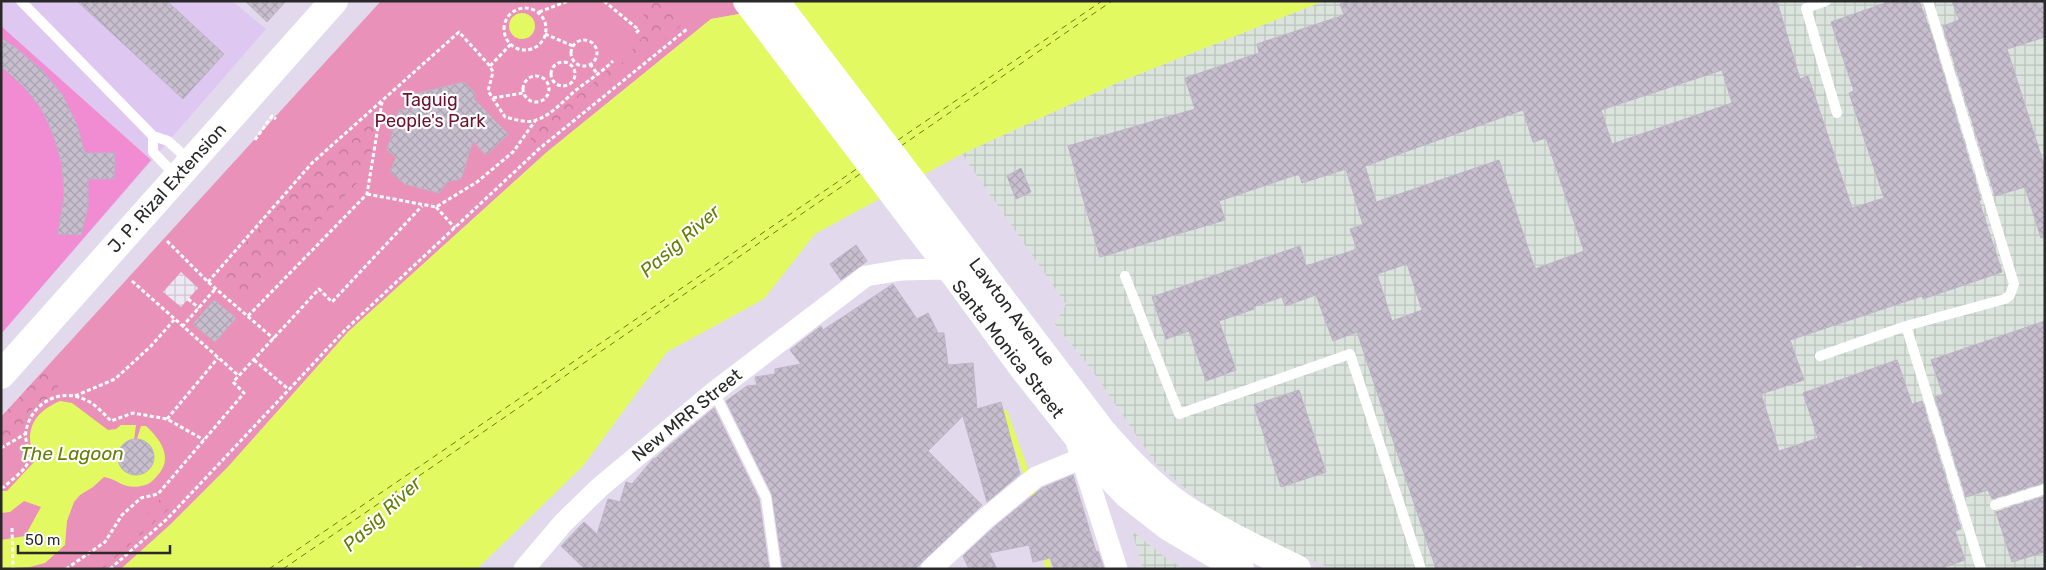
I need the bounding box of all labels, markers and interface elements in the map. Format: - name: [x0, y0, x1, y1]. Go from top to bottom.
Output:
- park label: Taguig People's Park: [374, 89, 486, 132]
- street label: J. P. Rizal Extension: [103, 119, 231, 257]
- water label: Pasig River: [635, 199, 725, 282]
- street label: Lawton Avenue: [964, 254, 1060, 370]
- street label: Santa Monica Street: [947, 275, 1069, 423]
- street label: New MRR Street: [628, 364, 746, 466]
- water label: The Lagoon: [20, 442, 124, 465]
- water label: Pasig River: [338, 471, 427, 556]
- scale bar: [18, 522, 170, 554]
- text: 50 m: [25, 531, 60, 549]

